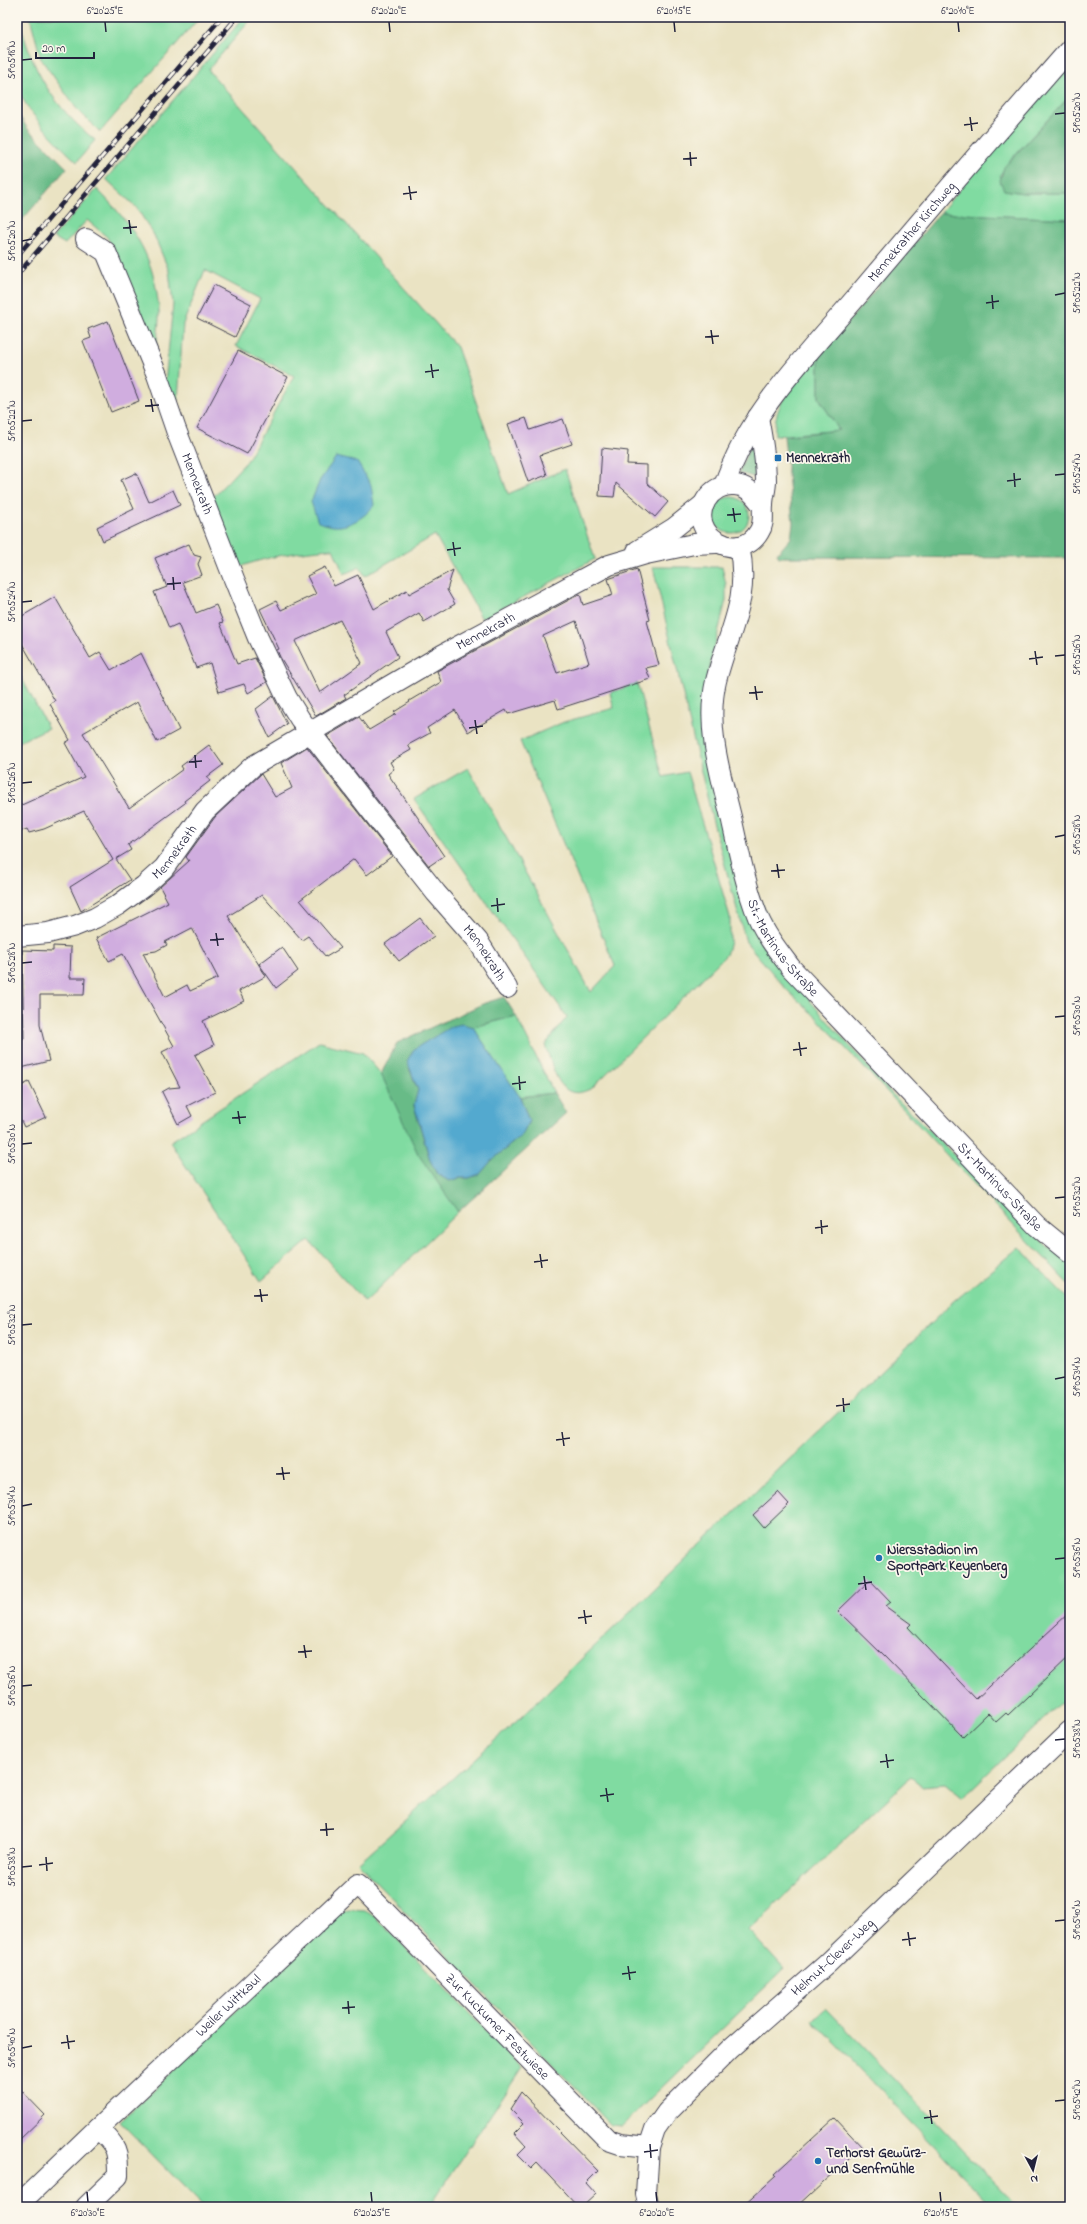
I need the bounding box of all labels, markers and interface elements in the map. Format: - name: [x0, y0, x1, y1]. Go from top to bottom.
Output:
- text: 6°20'25"E: [87, 4, 123, 19]
- text: 6°20'20"E: [371, 4, 407, 19]
- text: 6°20'15"E: [657, 4, 691, 19]
- text: 6°20'10"E: [941, 4, 975, 19]
- scale bar: [36, 34, 94, 60]
- text: 51°05'18"N: [5, 40, 20, 79]
- text: 20 m: [42, 40, 65, 58]
- text: 51°05'20"N: [1070, 92, 1085, 134]
- street label: Mennekrather Kirchweg: [863, 177, 962, 287]
- text: 51°05'20"N: [5, 220, 20, 262]
- text: 51°05'22"N: [1070, 272, 1085, 314]
- text: 51°05'22"N: [5, 400, 20, 442]
- place label: Mennekrath: [786, 448, 851, 469]
- street label: Mennekrath: [176, 450, 218, 518]
- marker: Mennekrath: [773, 453, 783, 463]
- text: 51°05'24"N: [1070, 453, 1085, 494]
- text: 51°05'24"N: [5, 581, 20, 622]
- street label: Mennekrath: [452, 607, 519, 656]
- text: 51°05'26"N: [1070, 634, 1085, 676]
- text: 51°05'26"N: [5, 762, 20, 804]
- text: 51°05'28"N: [1070, 815, 1085, 855]
- street label: Mennekrath: [147, 820, 202, 885]
- street label: St.-Martinus-Straße: [742, 896, 824, 1002]
- street label: Mennekrath: [458, 920, 511, 985]
- text: 51°05'28"N: [5, 943, 20, 983]
- text: 51°05'30"N: [1070, 996, 1085, 1036]
- text: 51°05'30"N: [5, 1124, 20, 1164]
- street label: St.-Martinus-Straße: [952, 1138, 1047, 1237]
- text: 51°05'32"N: [1070, 1176, 1085, 1217]
- text: 51°05'32"N: [5, 1304, 20, 1345]
- text: 51°05'34"N: [1070, 1357, 1085, 1397]
- text: 51°05'34"N: [5, 1486, 20, 1526]
- text: 51°05'36"N: [1070, 1538, 1085, 1578]
- place label: Niersstadion im Sportpark Keyenberg: [887, 1540, 1008, 1579]
- marker: Niersstadion im Sportpark Keyenberg: [874, 1553, 884, 1563]
- text: 51°05'36"N: [5, 1666, 20, 1706]
- text: 51°05'38"N: [1070, 1719, 1085, 1759]
- text: 51°05'38"N: [5, 1847, 20, 1887]
- text: 51°05'40"N: [1070, 1900, 1085, 1940]
- street label: Helmut-Clever-Weg: [786, 1913, 880, 2001]
- street label: Zur Kuckumer Festwiese: [440, 1968, 555, 2085]
- street label: Weiler Wittkaul: [191, 1969, 266, 2042]
- text: 51°05'40"N: [5, 2028, 20, 2068]
- text: 51°05'42"N: [1070, 2079, 1085, 2120]
- place label: Terhorst Gewürz- und Senfmühle: [826, 2143, 927, 2180]
- north arrow: [1013, 2150, 1053, 2190]
- marker: Terhorst Gewürz- und Senfmühle: [813, 2156, 823, 2166]
- text: N: [1029, 2171, 1039, 2187]
- text: 6°20'30"E: [71, 2206, 105, 2221]
- text: 6°20'25"E: [354, 2206, 390, 2221]
- text: 6°20'20"E: [639, 2206, 675, 2221]
- text: 6°20'15"E: [924, 2206, 958, 2221]

